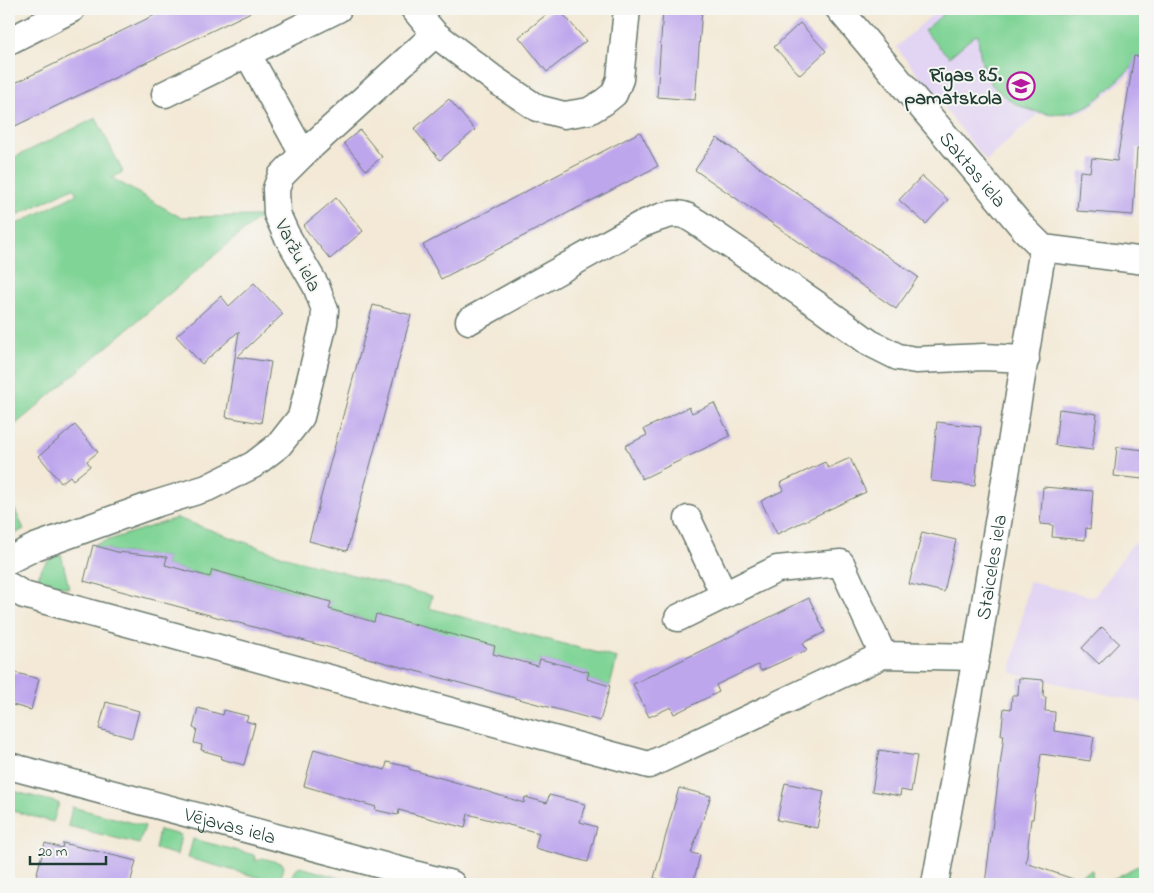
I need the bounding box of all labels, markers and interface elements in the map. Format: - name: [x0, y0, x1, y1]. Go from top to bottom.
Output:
- place label: Rīgas 85. pamatskola: [904, 62, 1002, 114]
- school or university icon: Rīgas 85. pamatskola: [1006, 71, 1036, 101]
- street label: Saktas iela: [931, 126, 1012, 215]
- street label: Varžu iela: [266, 214, 327, 297]
- street label: Staiceles iela: [970, 513, 1016, 622]
- street label: Vējavas iela: [180, 801, 279, 853]
- scale bar: [30, 833, 106, 865]
- text: 20 m: [38, 841, 68, 863]

